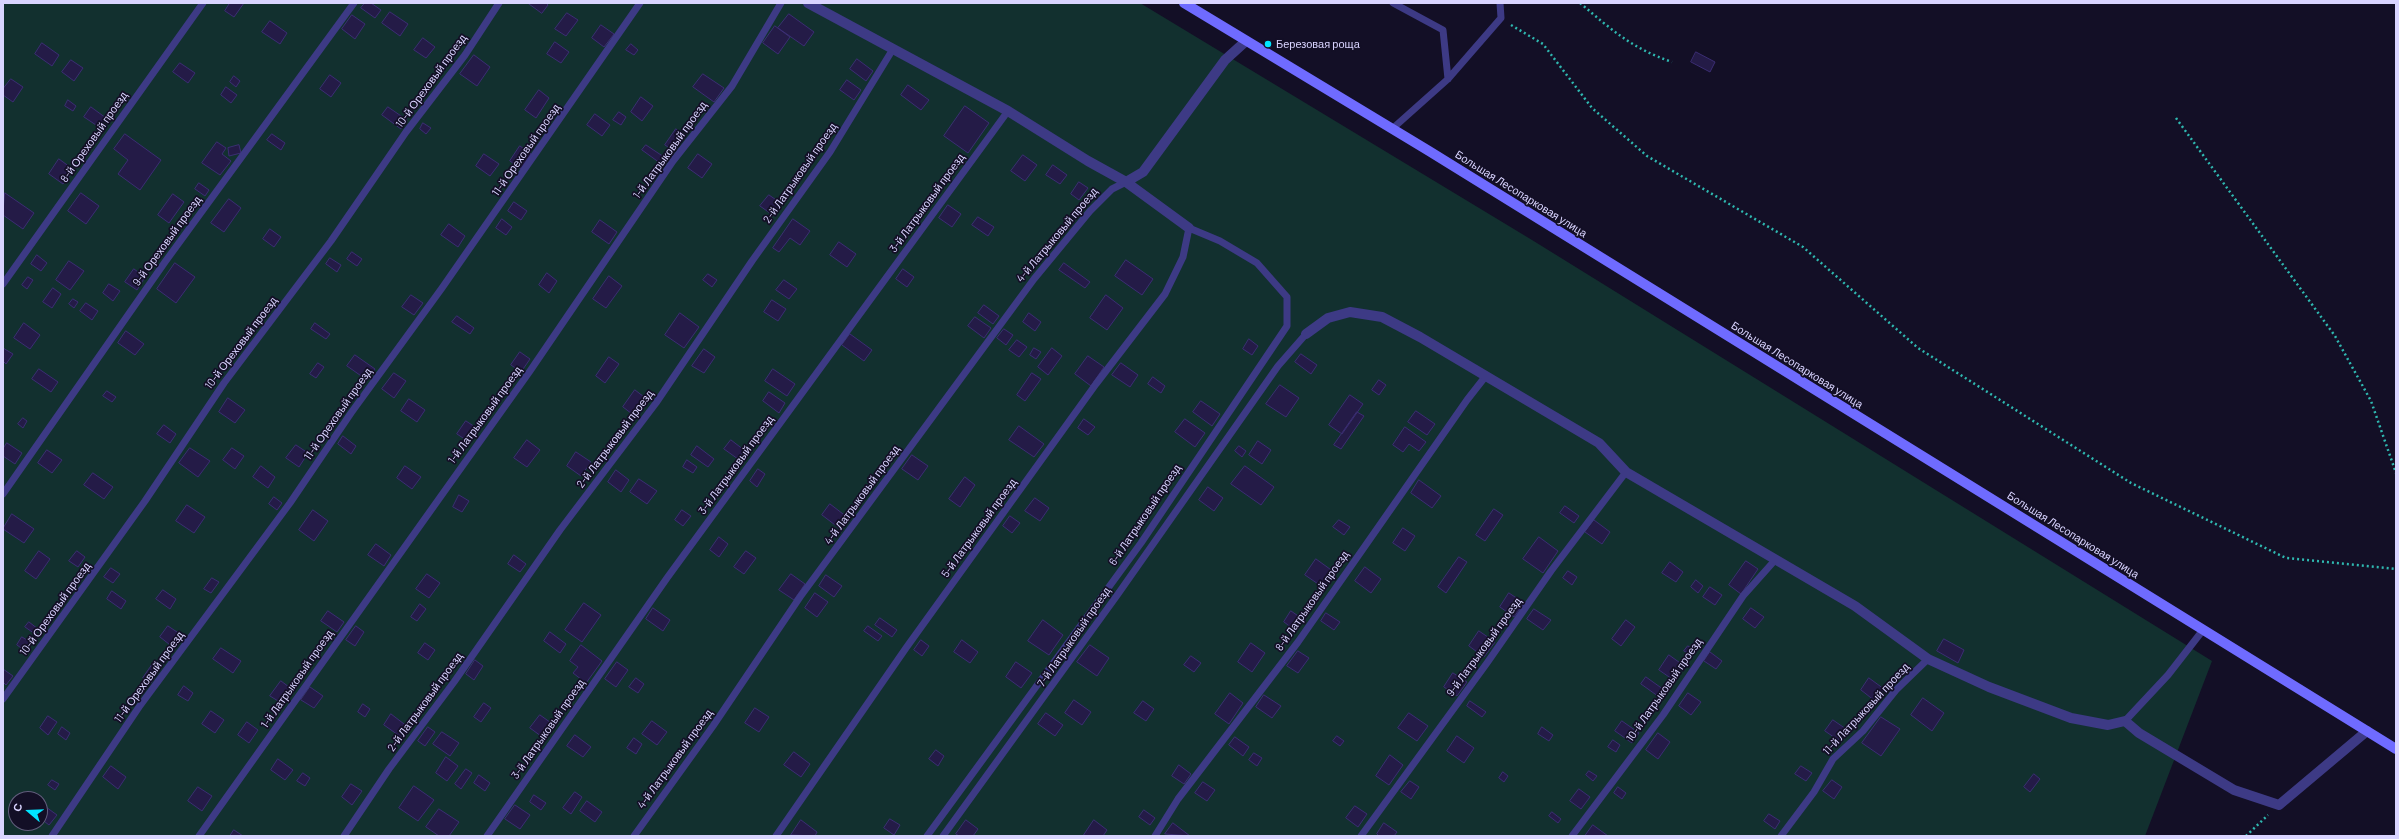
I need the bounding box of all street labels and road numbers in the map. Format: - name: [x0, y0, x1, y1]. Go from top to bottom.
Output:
- street label: 10-й Ореховый проезд: [393, 32, 469, 130]
- street label: 8-й Ореховый проезд: [58, 89, 130, 185]
- street label: 1-й Латрыковый проезд: [630, 99, 710, 201]
- street label: 11-й Ореховый проезд: [489, 101, 563, 199]
- street label: 2-й Латрыковый проезд: [760, 120, 840, 226]
- street label: Большая Лесопарковая улица: [1453, 148, 1589, 240]
- street label: 3-й Латрыковый проезд: [887, 151, 967, 255]
- street label: 4-й Латрыковый проезд: [1014, 185, 1100, 285]
- street label: 9-й Ореховый проезд: [130, 194, 204, 288]
- street label: 10-й Ореховый проезд: [202, 294, 280, 392]
- street label: Большая Лесопарковая улица: [1729, 319, 1865, 411]
- street label: 1-й Латрыковый проезд: [445, 364, 525, 466]
- street label: 11-й Ореховый проезд: [301, 365, 375, 463]
- street label: 2-й Латрыковый проезд: [574, 387, 656, 491]
- street label: 3-й Латрыковый проезд: [696, 413, 776, 517]
- street label: 4-й Латрыковый проезд: [822, 443, 902, 547]
- street label: 6-й Латрыковый проезд: [1106, 462, 1184, 568]
- street label: 5-й Латрыковый проезд: [939, 476, 1019, 580]
- street label: Большая Лесопарковая улица: [2005, 489, 2141, 581]
- street label: 8-й Латрыковый проезд: [1272, 548, 1352, 654]
- street label: 10-й Ореховый проезд: [17, 560, 93, 658]
- street label: 7-й Латрыковый проезд: [1035, 585, 1113, 689]
- street label: 9-й Латрыковый проезд: [1444, 595, 1524, 699]
- street label: 1-й Латрыковый проезд: [258, 627, 336, 731]
- street label: 11-й Ореховый проезд: [111, 629, 187, 725]
- street label: 10-й Латрыковый проезд: [1623, 636, 1705, 744]
- street label: 2-й Латрыковый проезд: [385, 650, 465, 754]
- street label: 11-й Латрыковый проезд: [1820, 660, 1912, 758]
- street label: 3-й Латрыковый проезд: [508, 677, 588, 781]
- street label: 4-й Латрыковый проезд: [635, 707, 715, 811]

